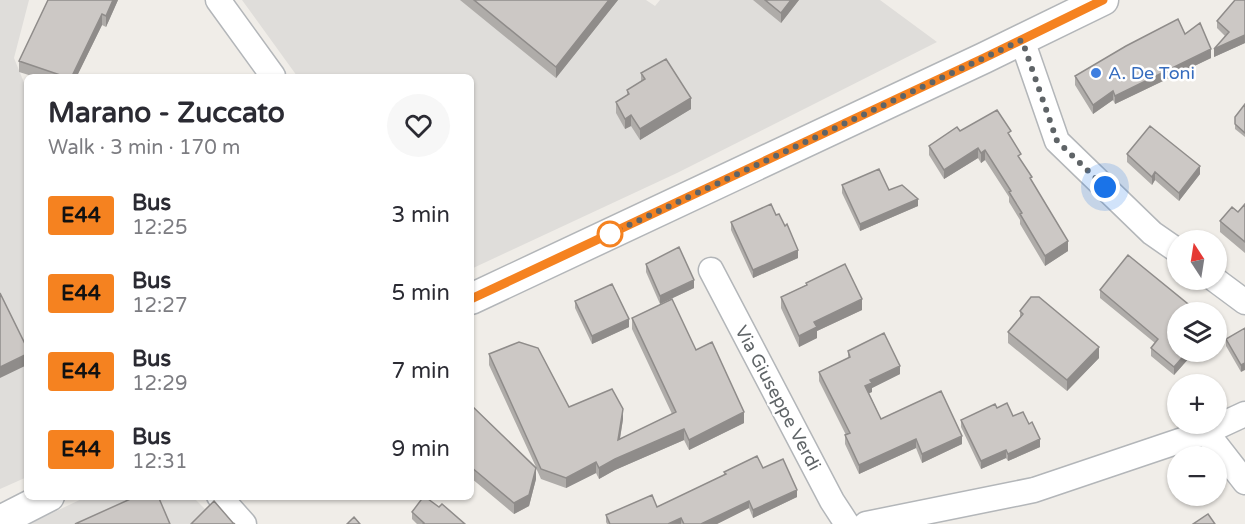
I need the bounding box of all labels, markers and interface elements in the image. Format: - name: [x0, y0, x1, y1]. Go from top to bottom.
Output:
- place label: A. De Toni: [1108, 62, 1195, 84]
- marker: A. De Toni: [1089, 66, 1103, 80]
- button: heart: [387, 94, 450, 157]
- text: Marano - Zuccato: [48, 96, 285, 130]
- text: Walk · 3 min · 170 m: [48, 136, 240, 160]
- your location: [1090, 172, 1120, 202]
- text: Bus: [132, 190, 171, 216]
- text: 3 min: [391, 202, 450, 228]
- text: E44: [61, 203, 101, 228]
- text: 12:25: [132, 216, 187, 240]
- unlabelled marker: [597, 221, 623, 247]
- north arrow: [1167, 230, 1227, 290]
- map controls: [1167, 230, 1227, 506]
- text: Bus: [132, 268, 171, 294]
- text: 5 min: [391, 280, 450, 306]
- text: E44: [61, 281, 101, 306]
- text: 12:27: [132, 294, 187, 318]
- button: layers: [1167, 302, 1227, 362]
- street label: Via Giuseppe Verdi: [730, 322, 826, 474]
- text: Bus: [132, 346, 171, 372]
- text: 7 min: [391, 358, 450, 384]
- text: E44: [61, 359, 101, 384]
- text: 12:29: [132, 372, 187, 396]
- button: +: [1167, 374, 1227, 434]
- text: Bus: [132, 424, 171, 450]
- text: 9 min: [391, 436, 450, 462]
- text: E44: [61, 437, 101, 462]
- button: −: [1167, 446, 1227, 506]
- text: 12:31: [132, 450, 187, 474]

